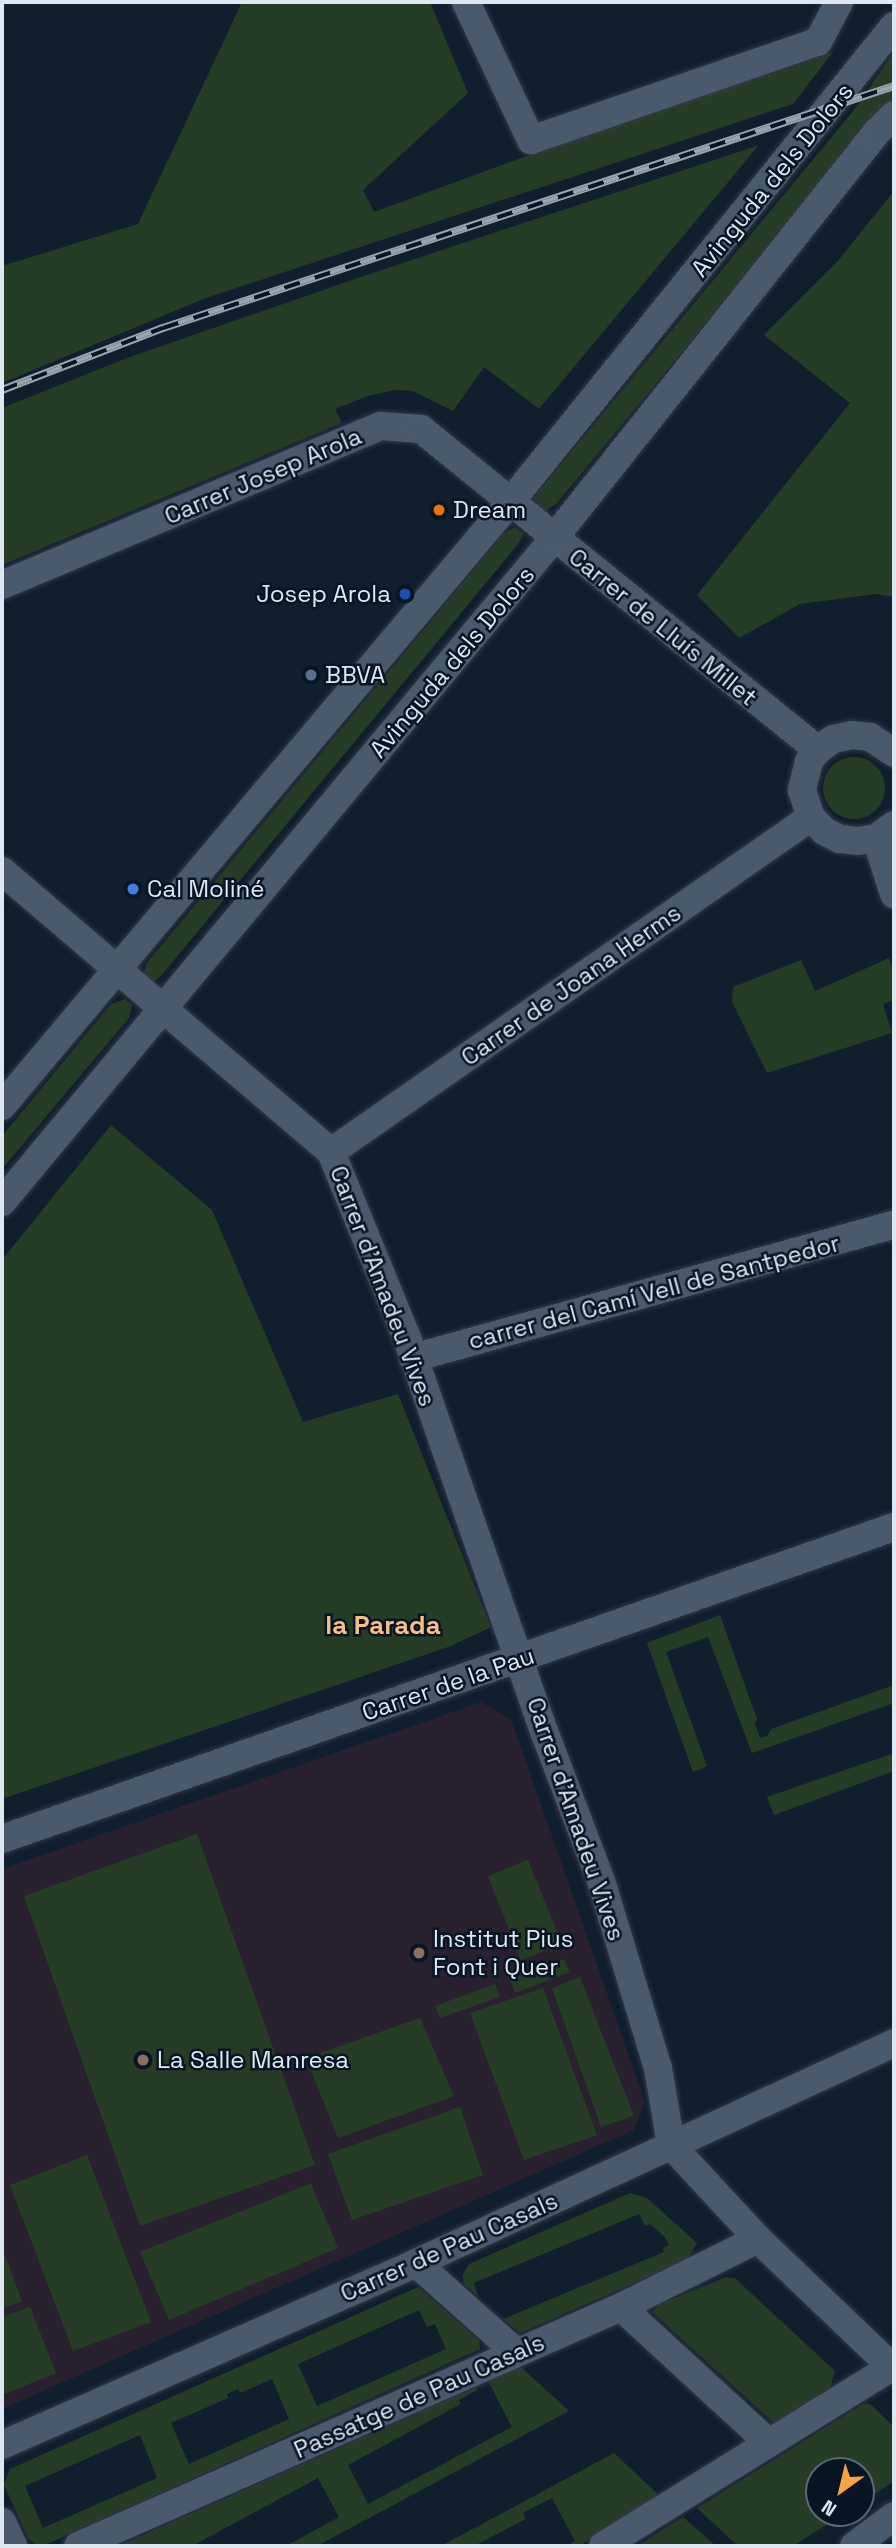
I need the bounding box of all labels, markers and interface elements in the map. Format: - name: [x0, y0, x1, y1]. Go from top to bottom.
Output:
- street label: Avinguda dels Dolors: [685, 77, 859, 283]
- street label: Carrer Josep Arola: [160, 421, 366, 531]
- place label: Dream: [453, 496, 526, 524]
- marker: Dream: [431, 502, 447, 518]
- street label: Carrer de Lluís Millet: [563, 542, 763, 712]
- street label: Avinguda dels Dolors: [364, 560, 540, 764]
- place label: Josep Arola: [256, 580, 391, 608]
- marker: Josep Arola: [397, 586, 413, 602]
- place label: BBVA: [325, 661, 385, 689]
- marker: BBVA: [303, 667, 319, 683]
- place label: Cal Moliné: [147, 875, 265, 903]
- marker: Cal Moliné: [125, 881, 141, 897]
- street label: Carrer de Joana Herms: [456, 898, 686, 1072]
- street label: Carrer d'Amadeu Vives: [324, 1162, 442, 1410]
- street label: carrer del Camí Vell de Santpedor: [465, 1228, 843, 1356]
- district label: la Parada: [325, 1610, 441, 1642]
- street label: Carrer de la Pau: [358, 1641, 538, 1727]
- street label: Carrer d'Amadeu Vives: [521, 1694, 631, 1944]
- place label: Institut Pius Font i Quer: [433, 1925, 573, 1981]
- marker: Institut Pius Font i Quer: [411, 1945, 427, 1961]
- place label: La Salle Manresa: [157, 2046, 349, 2074]
- marker: La Salle Manresa: [135, 2052, 151, 2068]
- street label: Carrer de Pau Casals: [336, 2186, 562, 2308]
- street label: Passatge de Pau Casals: [289, 2328, 549, 2464]
- north arrow: [805, 2457, 875, 2527]
- text: N: [817, 2494, 841, 2522]

